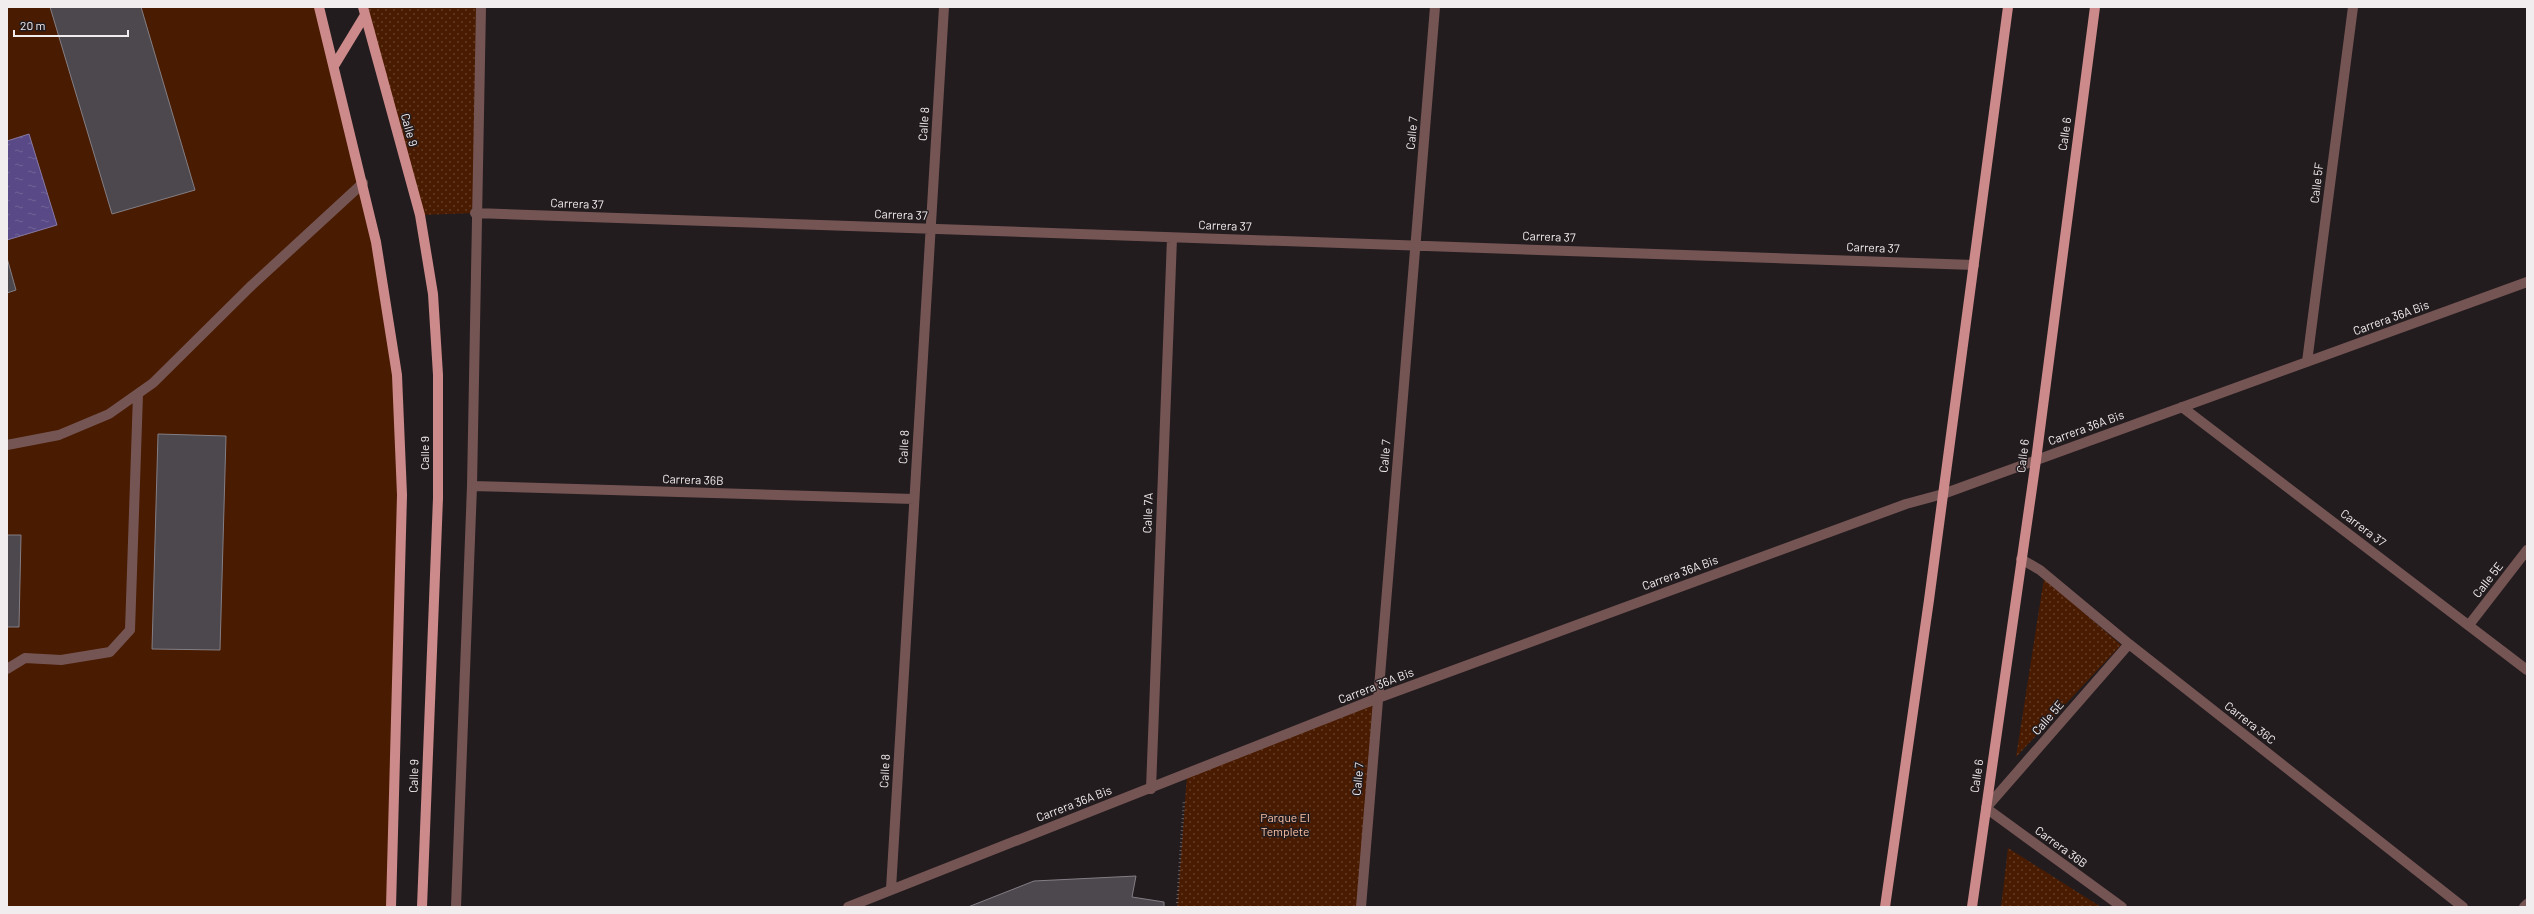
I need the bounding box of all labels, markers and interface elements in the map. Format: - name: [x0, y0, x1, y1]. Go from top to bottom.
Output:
- scale bar: [14, 12, 128, 38]
- text: 20 m: [20, 18, 46, 32]
- street label: Calle 8: [915, 107, 931, 141]
- street label: Calle 9: [399, 112, 421, 148]
- street label: Calle 7: [1403, 115, 1419, 150]
- street label: Calle 6: [2055, 116, 2073, 152]
- street label: Calle 5F: [2307, 162, 2325, 204]
- street label: Carrera 37: [550, 195, 604, 211]
- street label: Carrera 37: [874, 206, 928, 222]
- street label: Carrera 37: [1198, 217, 1252, 233]
- street label: Carrera 37: [1522, 228, 1576, 244]
- street label: Carrera 37: [1846, 239, 1900, 255]
- street label: Carrera 36A Bis: [2351, 297, 2431, 337]
- street label: Carrera 36A Bis: [2046, 407, 2126, 447]
- street label: Calle 8: [895, 430, 911, 464]
- street label: Calle 9: [417, 436, 431, 470]
- street label: Calle 7: [1376, 438, 1392, 473]
- street label: Calle 6: [2013, 438, 2031, 474]
- street label: Carrera 36B: [662, 471, 724, 487]
- street label: Calle 7A: [1139, 492, 1155, 534]
- street label: Carrera 37: [2338, 506, 2389, 549]
- street label: Carrera 36A Bis: [1640, 552, 1720, 592]
- street label: Calle 5E: [2469, 559, 2505, 600]
- street label: Carrera 36A Bis: [1336, 664, 1416, 706]
- street label: Calle 5E: [2028, 697, 2066, 737]
- street label: Carrera 36C: [2222, 698, 2279, 746]
- street label: Calle 8: [876, 754, 892, 788]
- street label: Calle 6: [1967, 758, 1985, 794]
- street label: Calle 9: [405, 759, 421, 793]
- street label: Calle 7: [1349, 761, 1365, 796]
- street label: Carrera 36A Bis: [1034, 782, 1114, 824]
- park label: Parque El Templete: [1260, 810, 1310, 838]
- street label: Carrera 36B: [2033, 823, 2090, 870]

